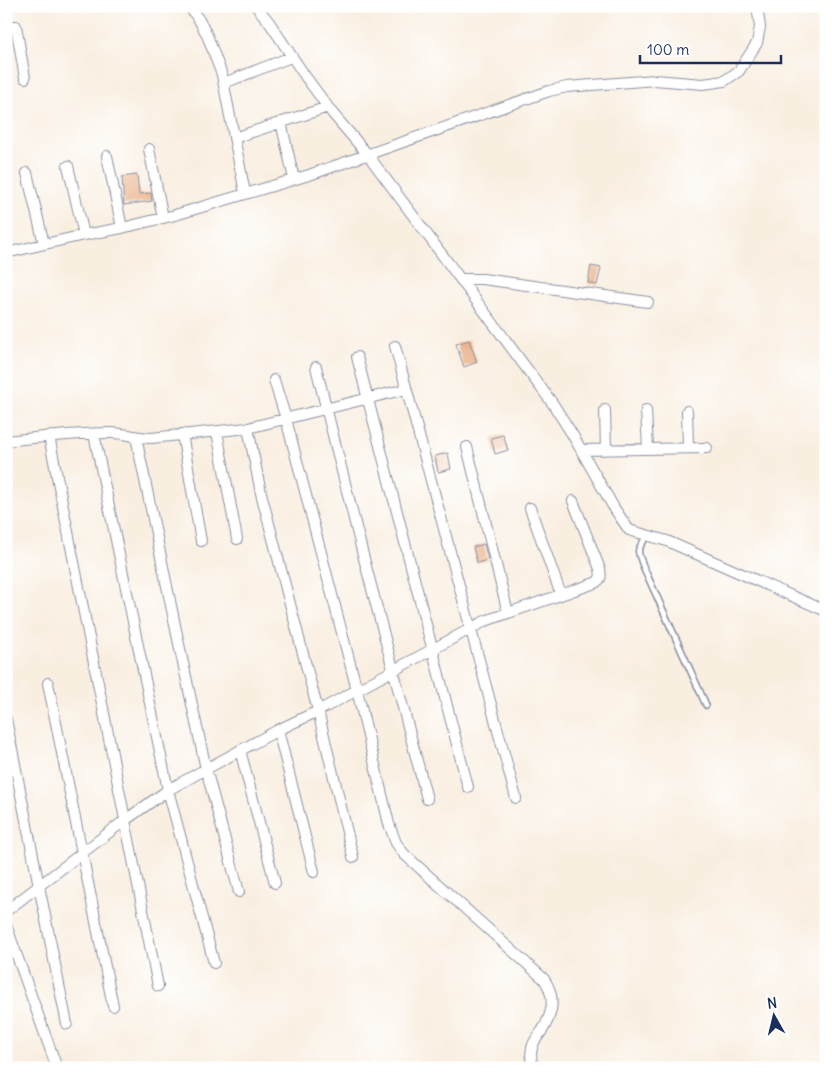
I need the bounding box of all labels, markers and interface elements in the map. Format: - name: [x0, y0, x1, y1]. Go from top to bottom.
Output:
- scale bar: [640, 32, 781, 64]
- text: 100 m: [647, 40, 689, 59]
- north arrow: [750, 992, 800, 1042]
- text: N: [766, 994, 778, 1013]

